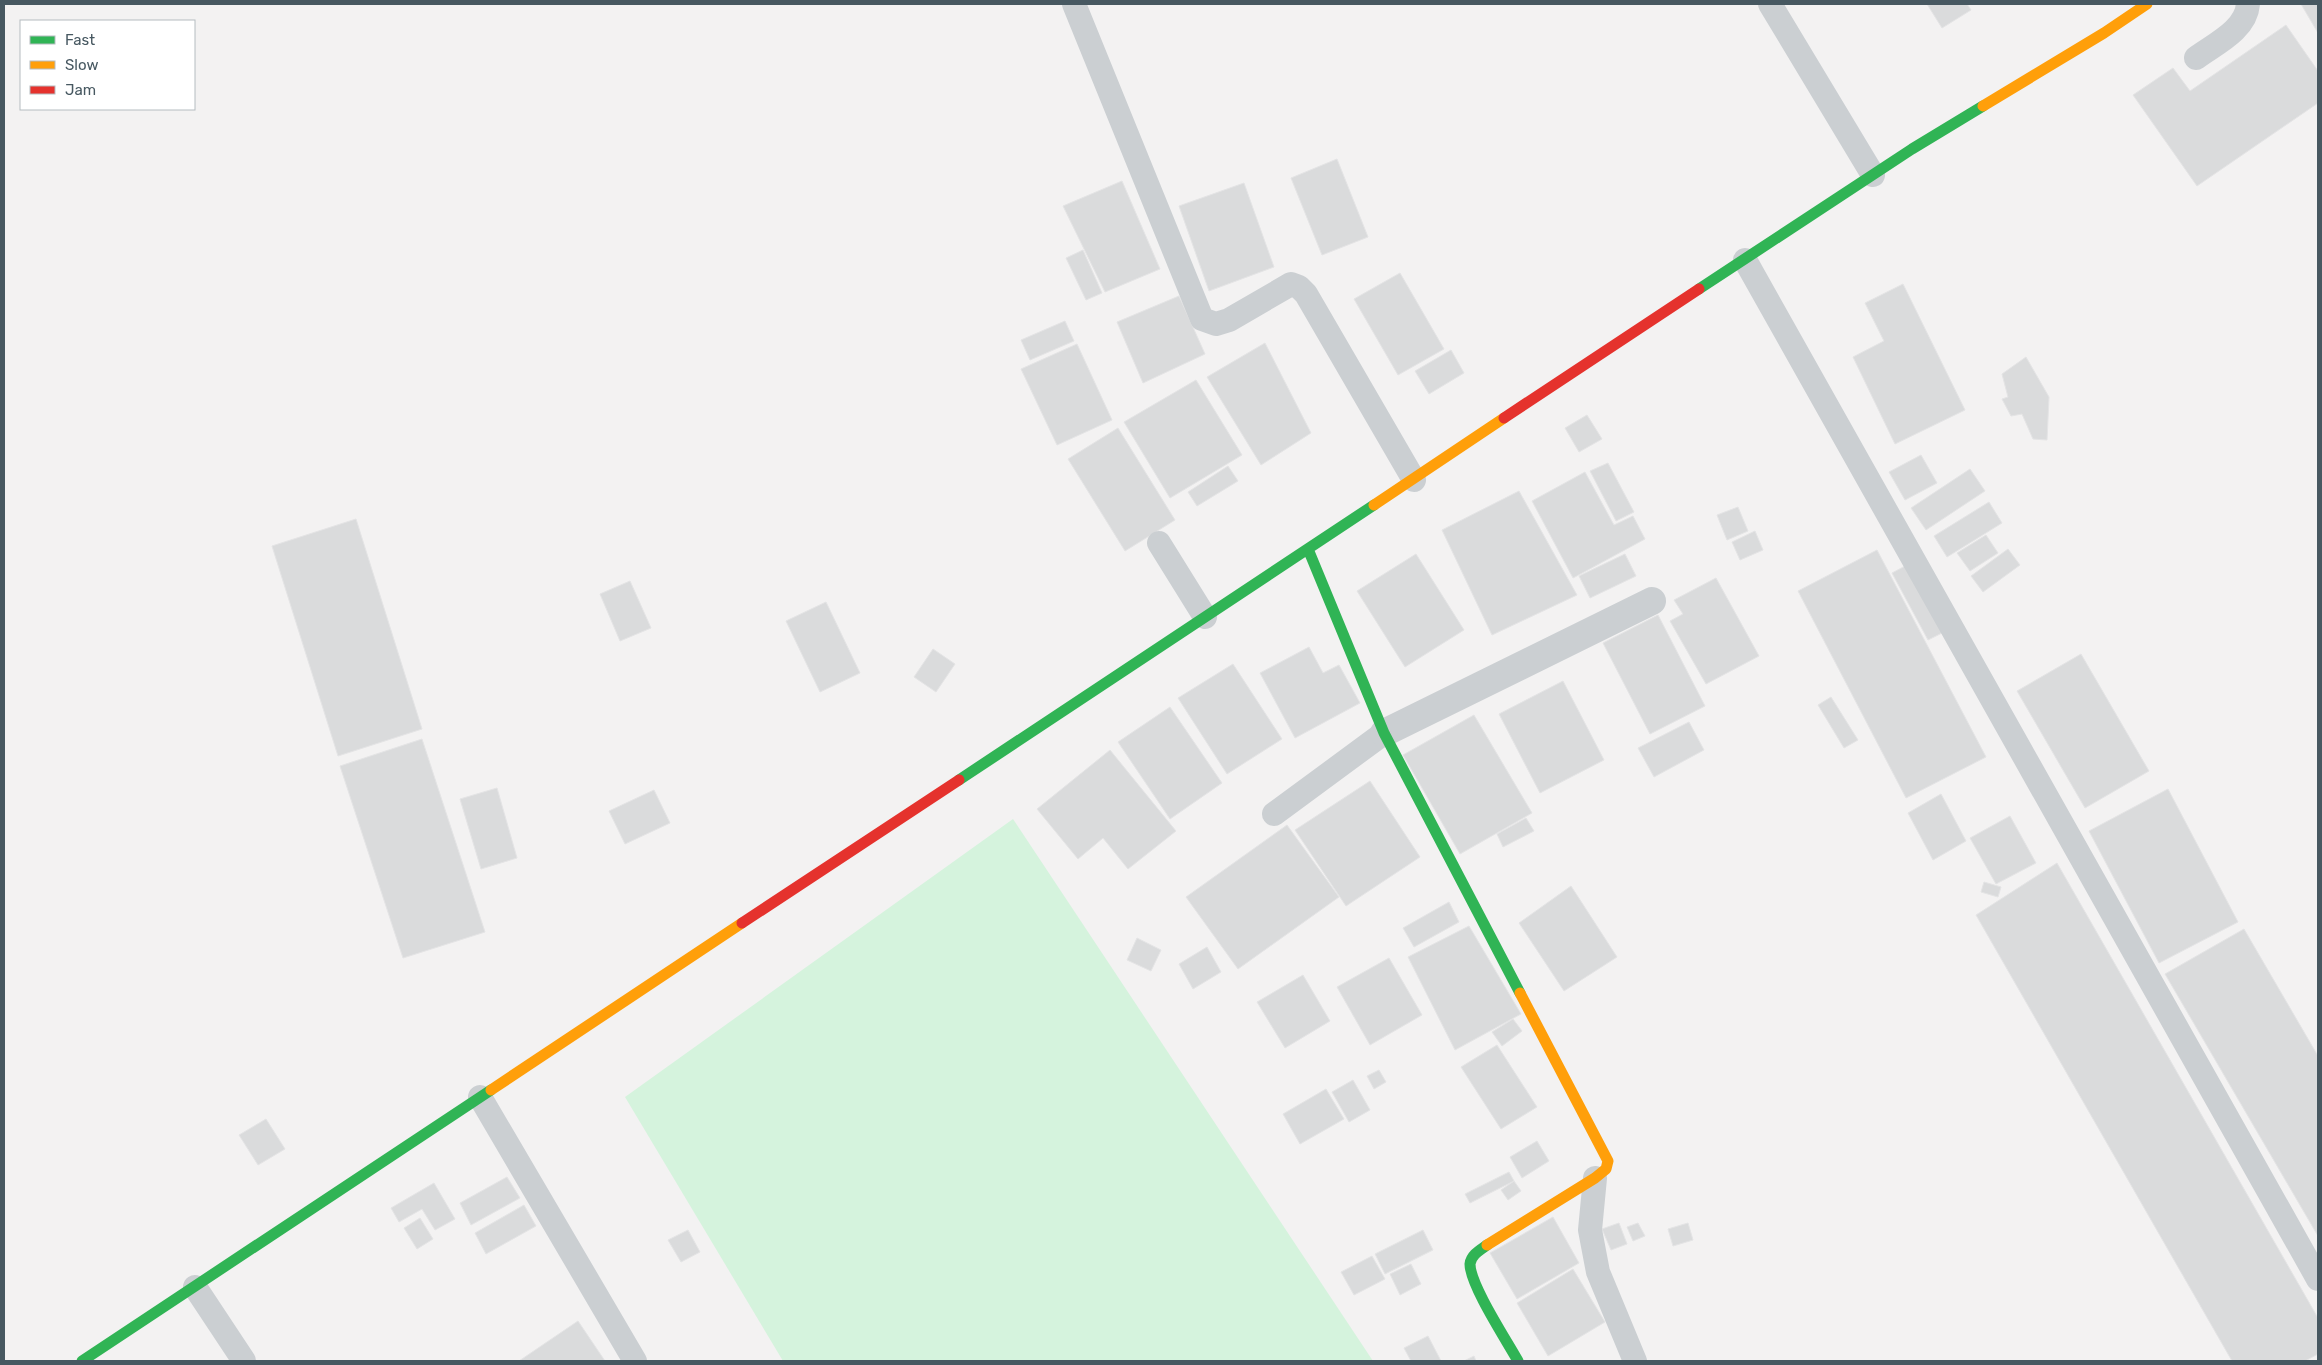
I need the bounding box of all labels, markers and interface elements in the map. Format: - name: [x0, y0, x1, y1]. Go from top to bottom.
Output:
- legend: [20, 20, 195, 110]
- text: Fast: [65, 31, 95, 49]
- text: Slow: [65, 56, 98, 74]
- text: Jam: [65, 81, 96, 99]

